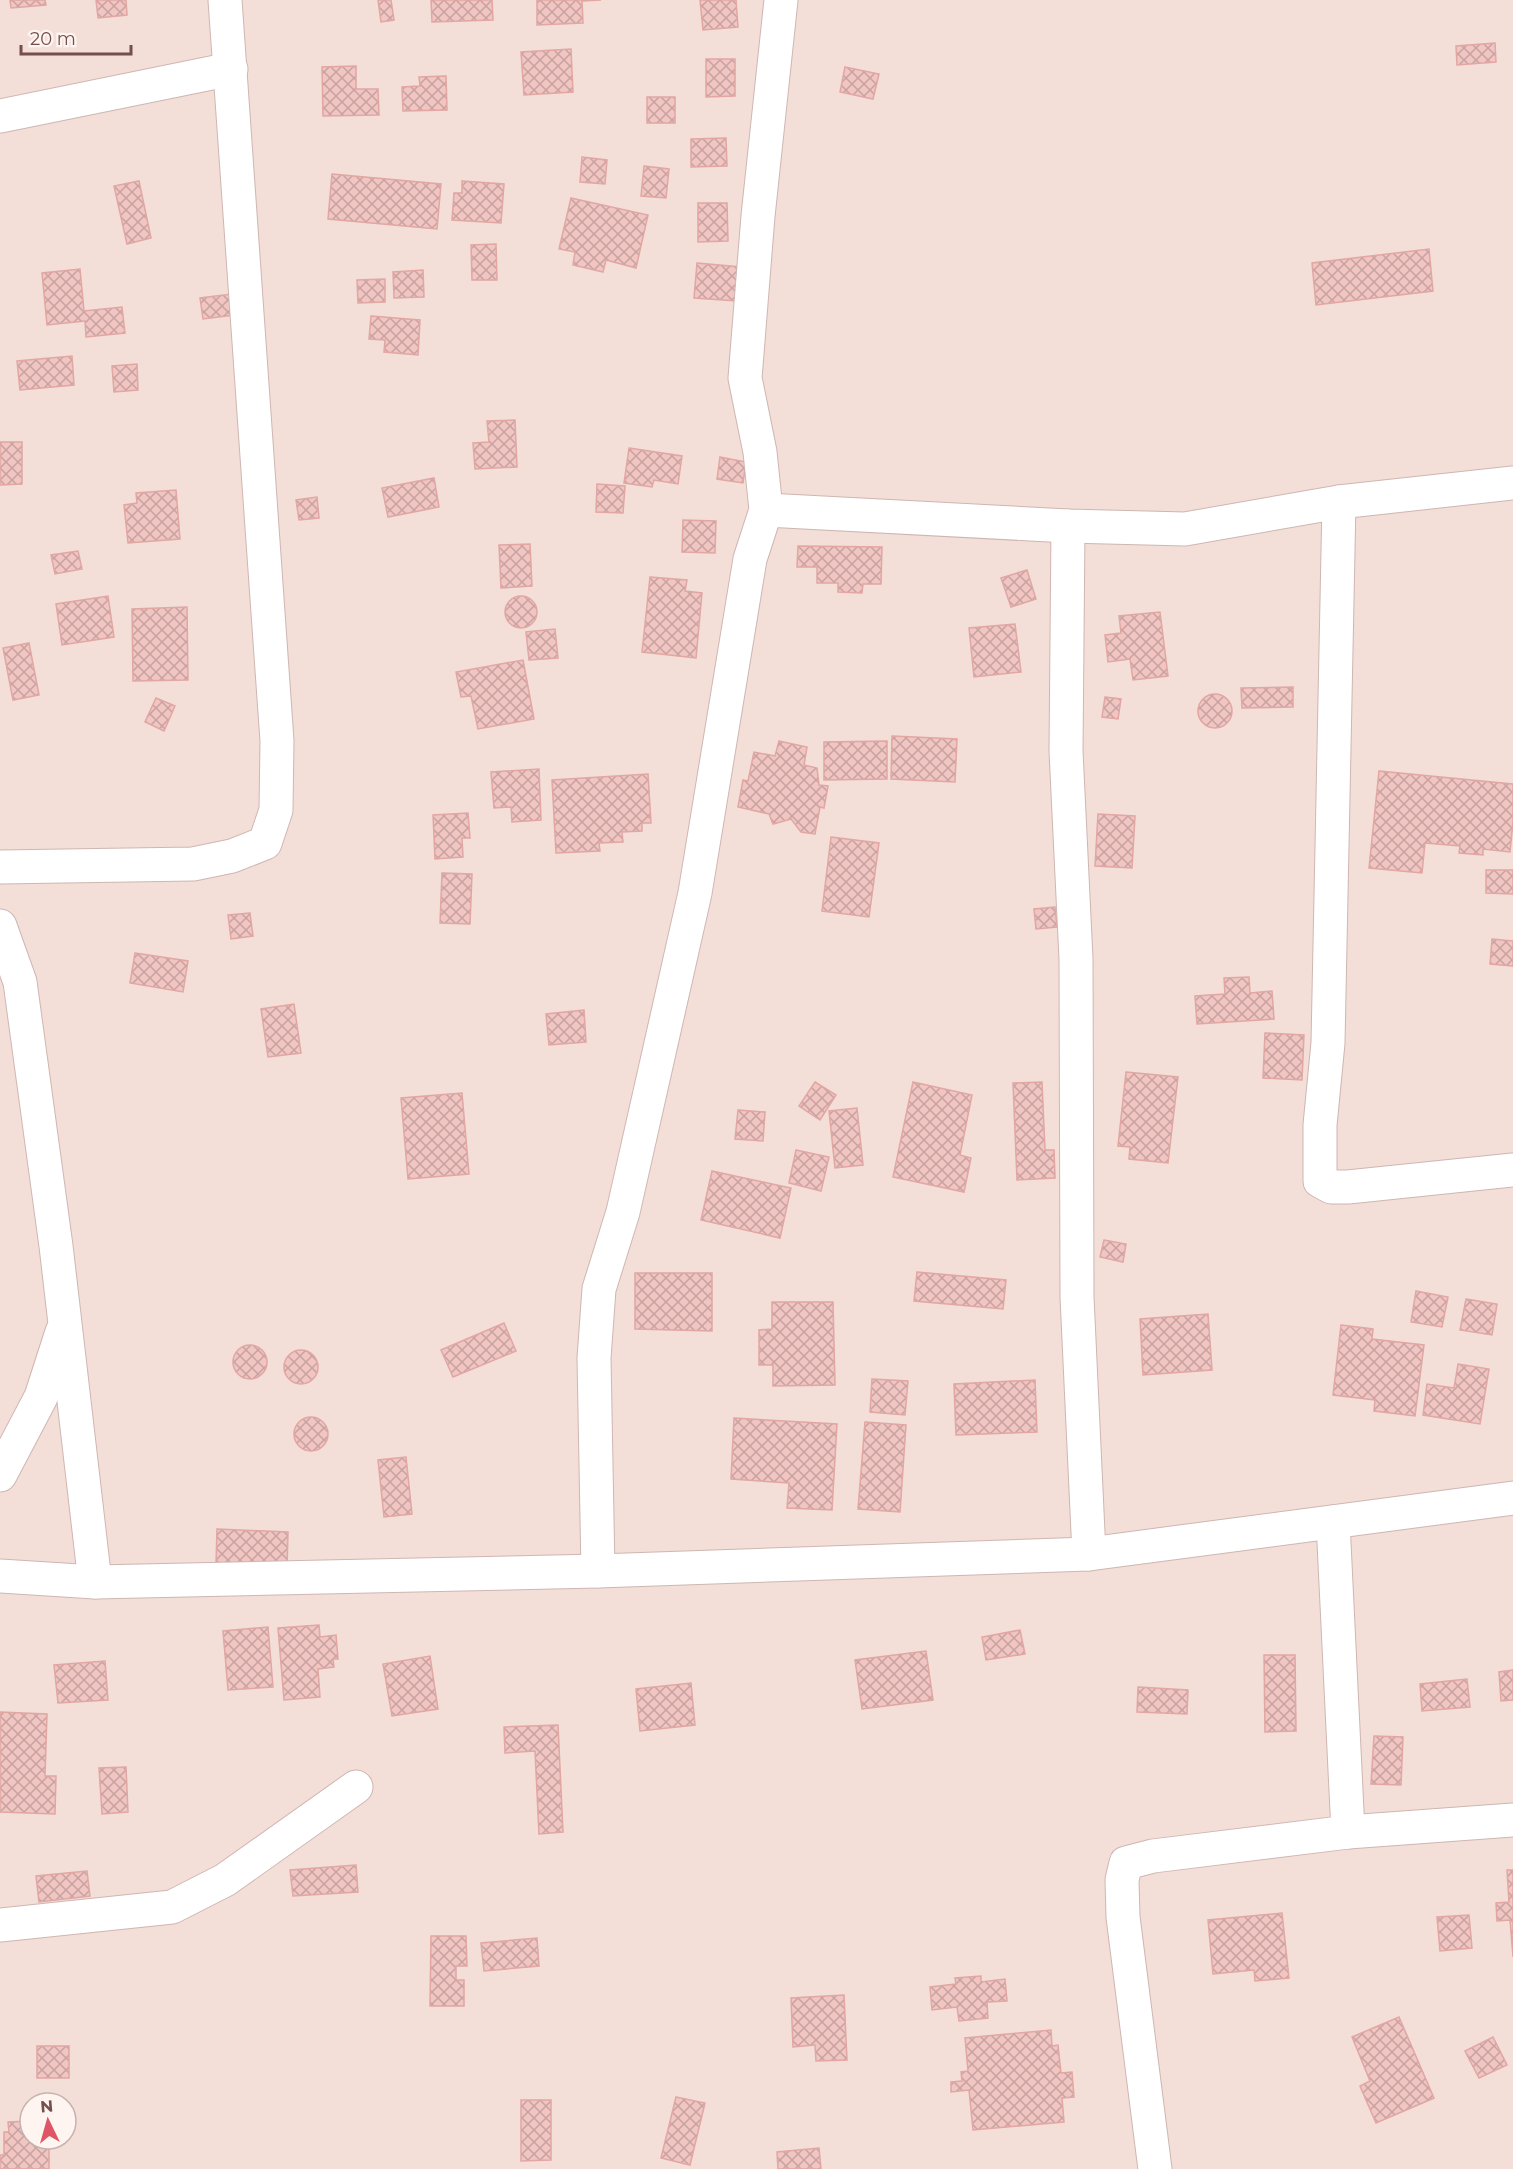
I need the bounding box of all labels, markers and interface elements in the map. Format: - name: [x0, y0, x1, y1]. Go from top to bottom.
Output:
- scale bar: [21, 18, 130, 56]
- text: 20 m: [30, 28, 76, 50]
- north arrow: [18, 2091, 78, 2151]
- text: N: [39, 2097, 54, 2117]

